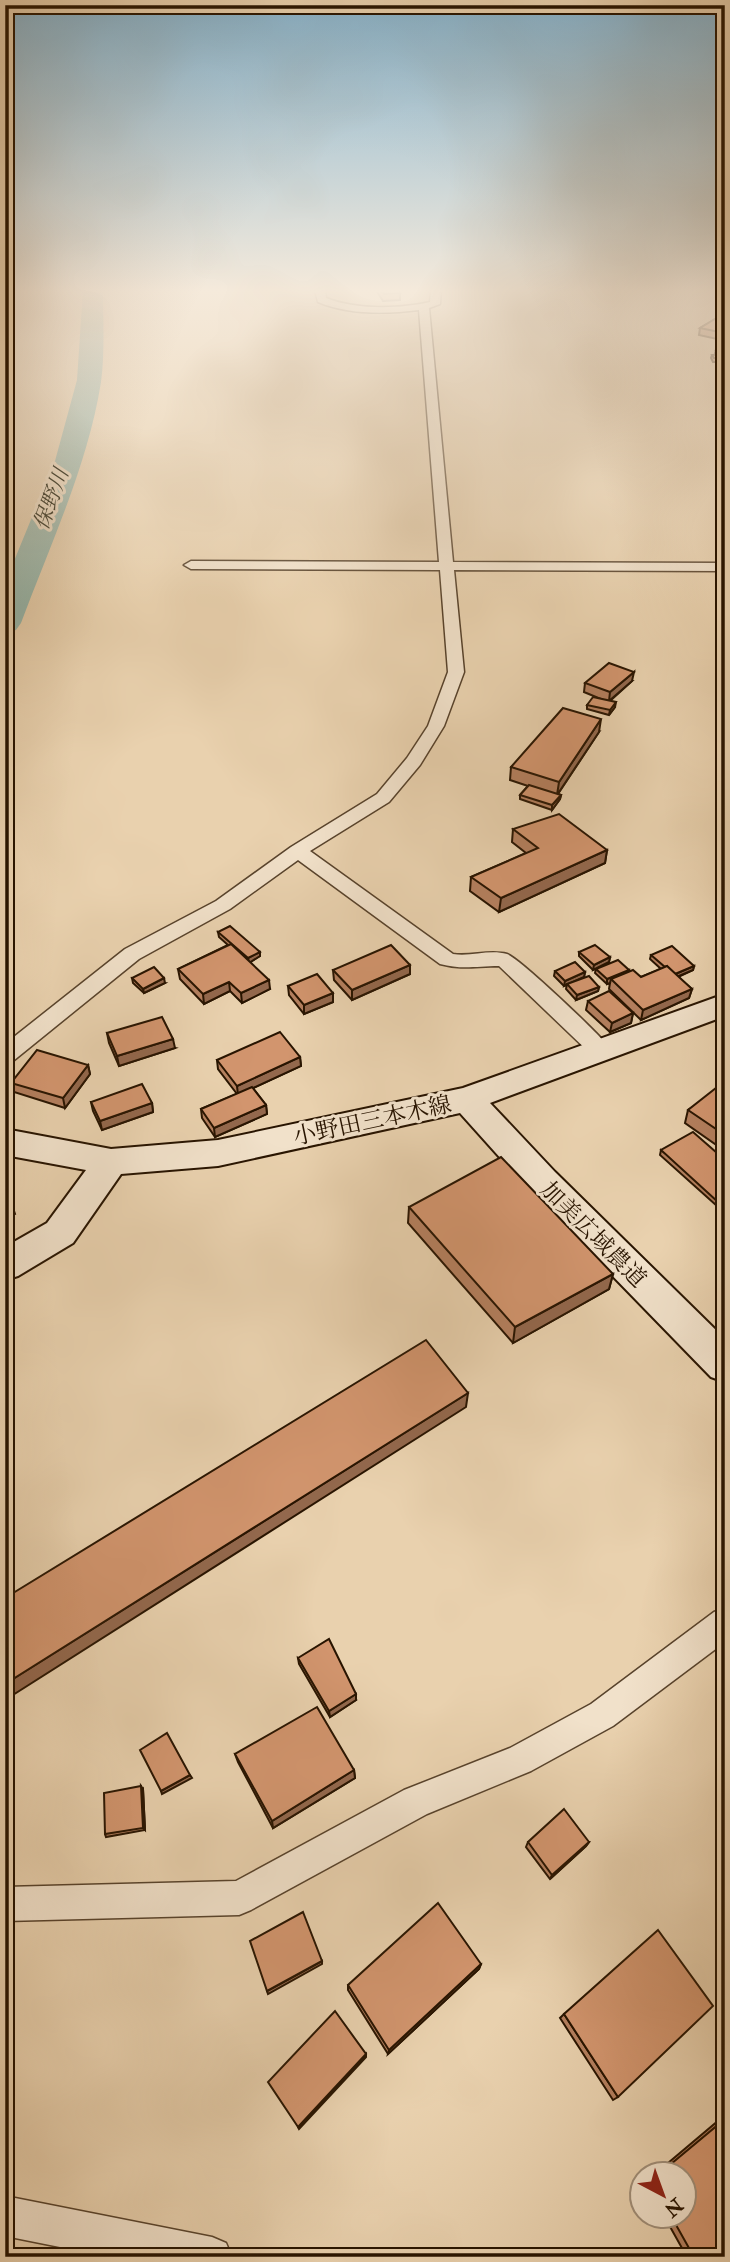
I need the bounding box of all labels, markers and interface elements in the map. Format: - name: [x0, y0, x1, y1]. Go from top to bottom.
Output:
- water label: 保野川: [28, 463, 76, 533]
- street label: 小野田三本木線: [290, 1090, 454, 1151]
- street label: 加美広域農道: [535, 1175, 653, 1293]
- north arrow: [628, 2160, 698, 2230]
- text: N: [658, 2192, 689, 2222]

